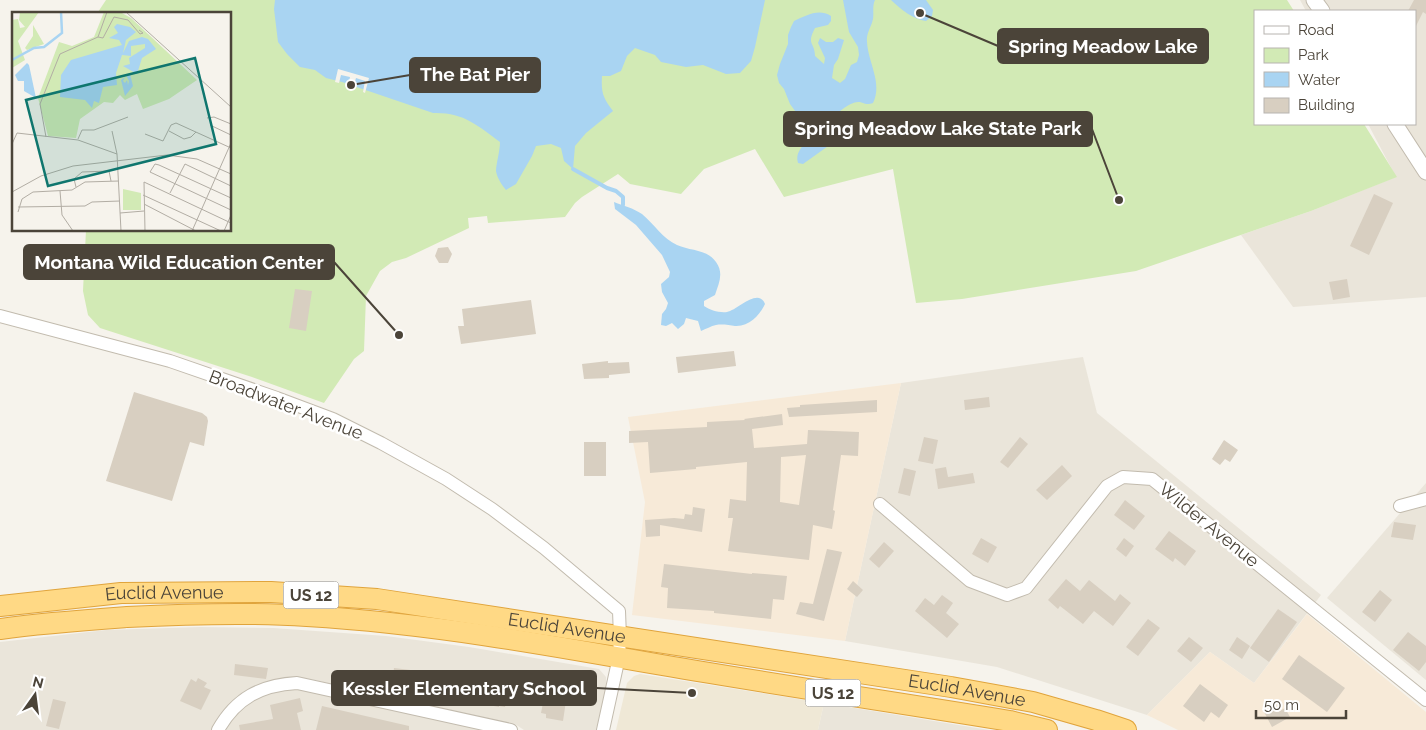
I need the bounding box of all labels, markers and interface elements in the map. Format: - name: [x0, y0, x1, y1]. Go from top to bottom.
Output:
- legend: [1254, 10, 1416, 125]
- inset map: [12, 12, 231, 231]
- text: Road: [1298, 21, 1334, 39]
- callout: Spring Meadow Lake: [998, 29, 1208, 63]
- text: Spring Meadow Lake: [1008, 35, 1198, 57]
- text: Park: [1298, 46, 1329, 64]
- callout: The Bat Pier: [410, 58, 540, 92]
- text: The Bat Pier: [420, 63, 531, 85]
- text: Water: [1298, 71, 1341, 89]
- text: Building: [1298, 96, 1355, 114]
- callout: Spring Meadow Lake State Park: [784, 112, 1092, 146]
- text: Spring Meadow Lake State Park: [794, 117, 1082, 139]
- callout: Montana Wild Education Center: [24, 245, 334, 279]
- text: Montana Wild Education Center: [34, 251, 324, 273]
- street label: Broadwater Avenue: [206, 365, 367, 444]
- street label: Wilder Avenue: [1155, 478, 1264, 572]
- street label: Euclid Avenue: [104, 581, 224, 605]
- road number: US 12: [284, 582, 338, 608]
- street label: Euclid Avenue: [507, 608, 628, 647]
- north arrow: [10, 670, 60, 720]
- street label: Euclid Avenue: [907, 670, 1028, 711]
- callout: Kessler Elementary School: [332, 671, 596, 705]
- text: N: [31, 673, 45, 691]
- text: Kessler Elementary School: [342, 677, 587, 699]
- road number: US 12: [806, 680, 860, 706]
- scale bar: [1256, 688, 1346, 720]
- text: 50 m: [1264, 696, 1299, 714]

